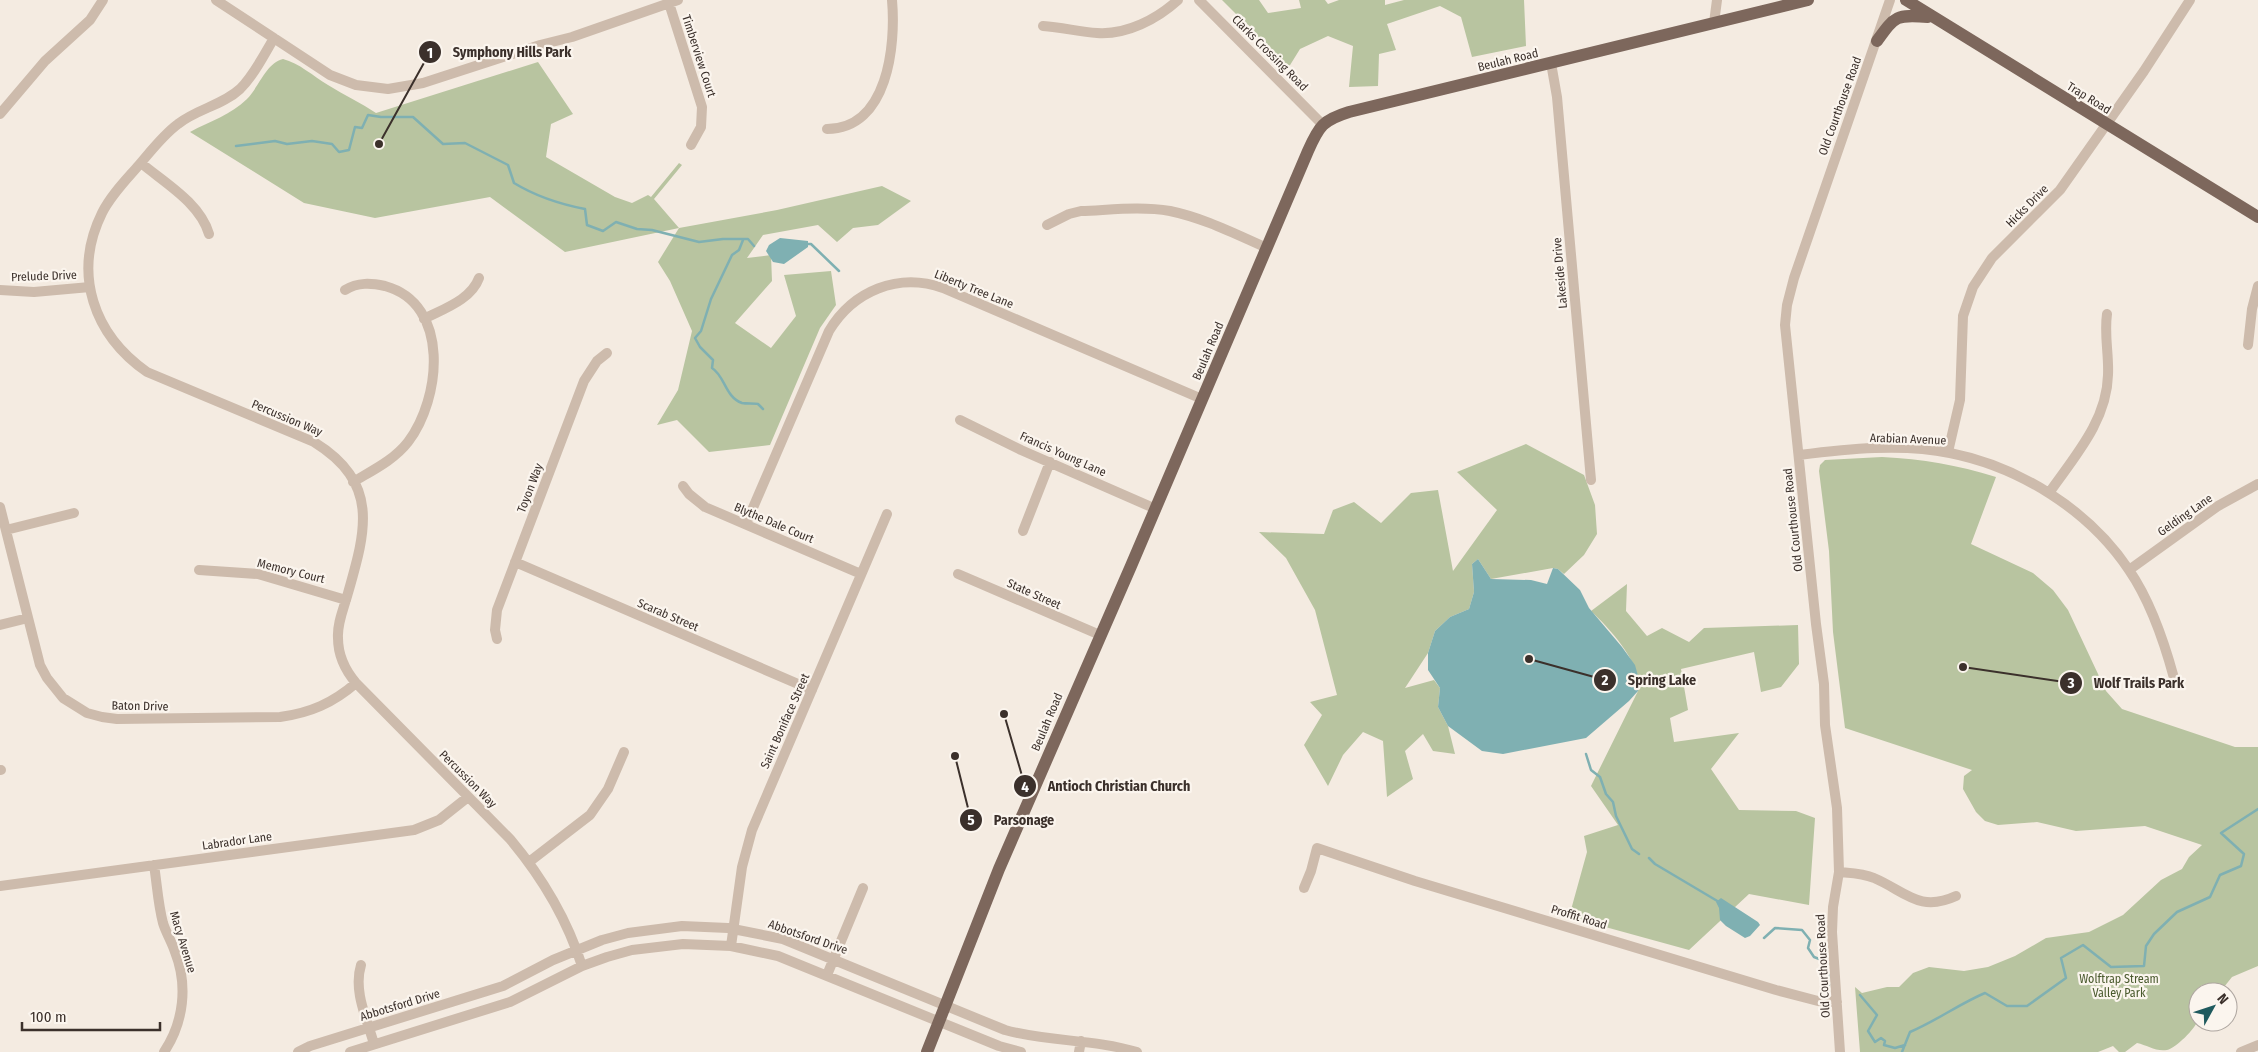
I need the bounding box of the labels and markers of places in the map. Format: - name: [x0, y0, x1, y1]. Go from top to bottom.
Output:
- callout: Symphony Hills Park: [418, 38, 581, 67]
- callout: Spring Lake: [1593, 666, 1706, 695]
- callout: Wolf Trails Park: [2059, 669, 2194, 698]
- callout: Antioch Christian Church: [1012, 772, 1200, 801]
- callout: Parsonage: [958, 805, 1064, 834]

